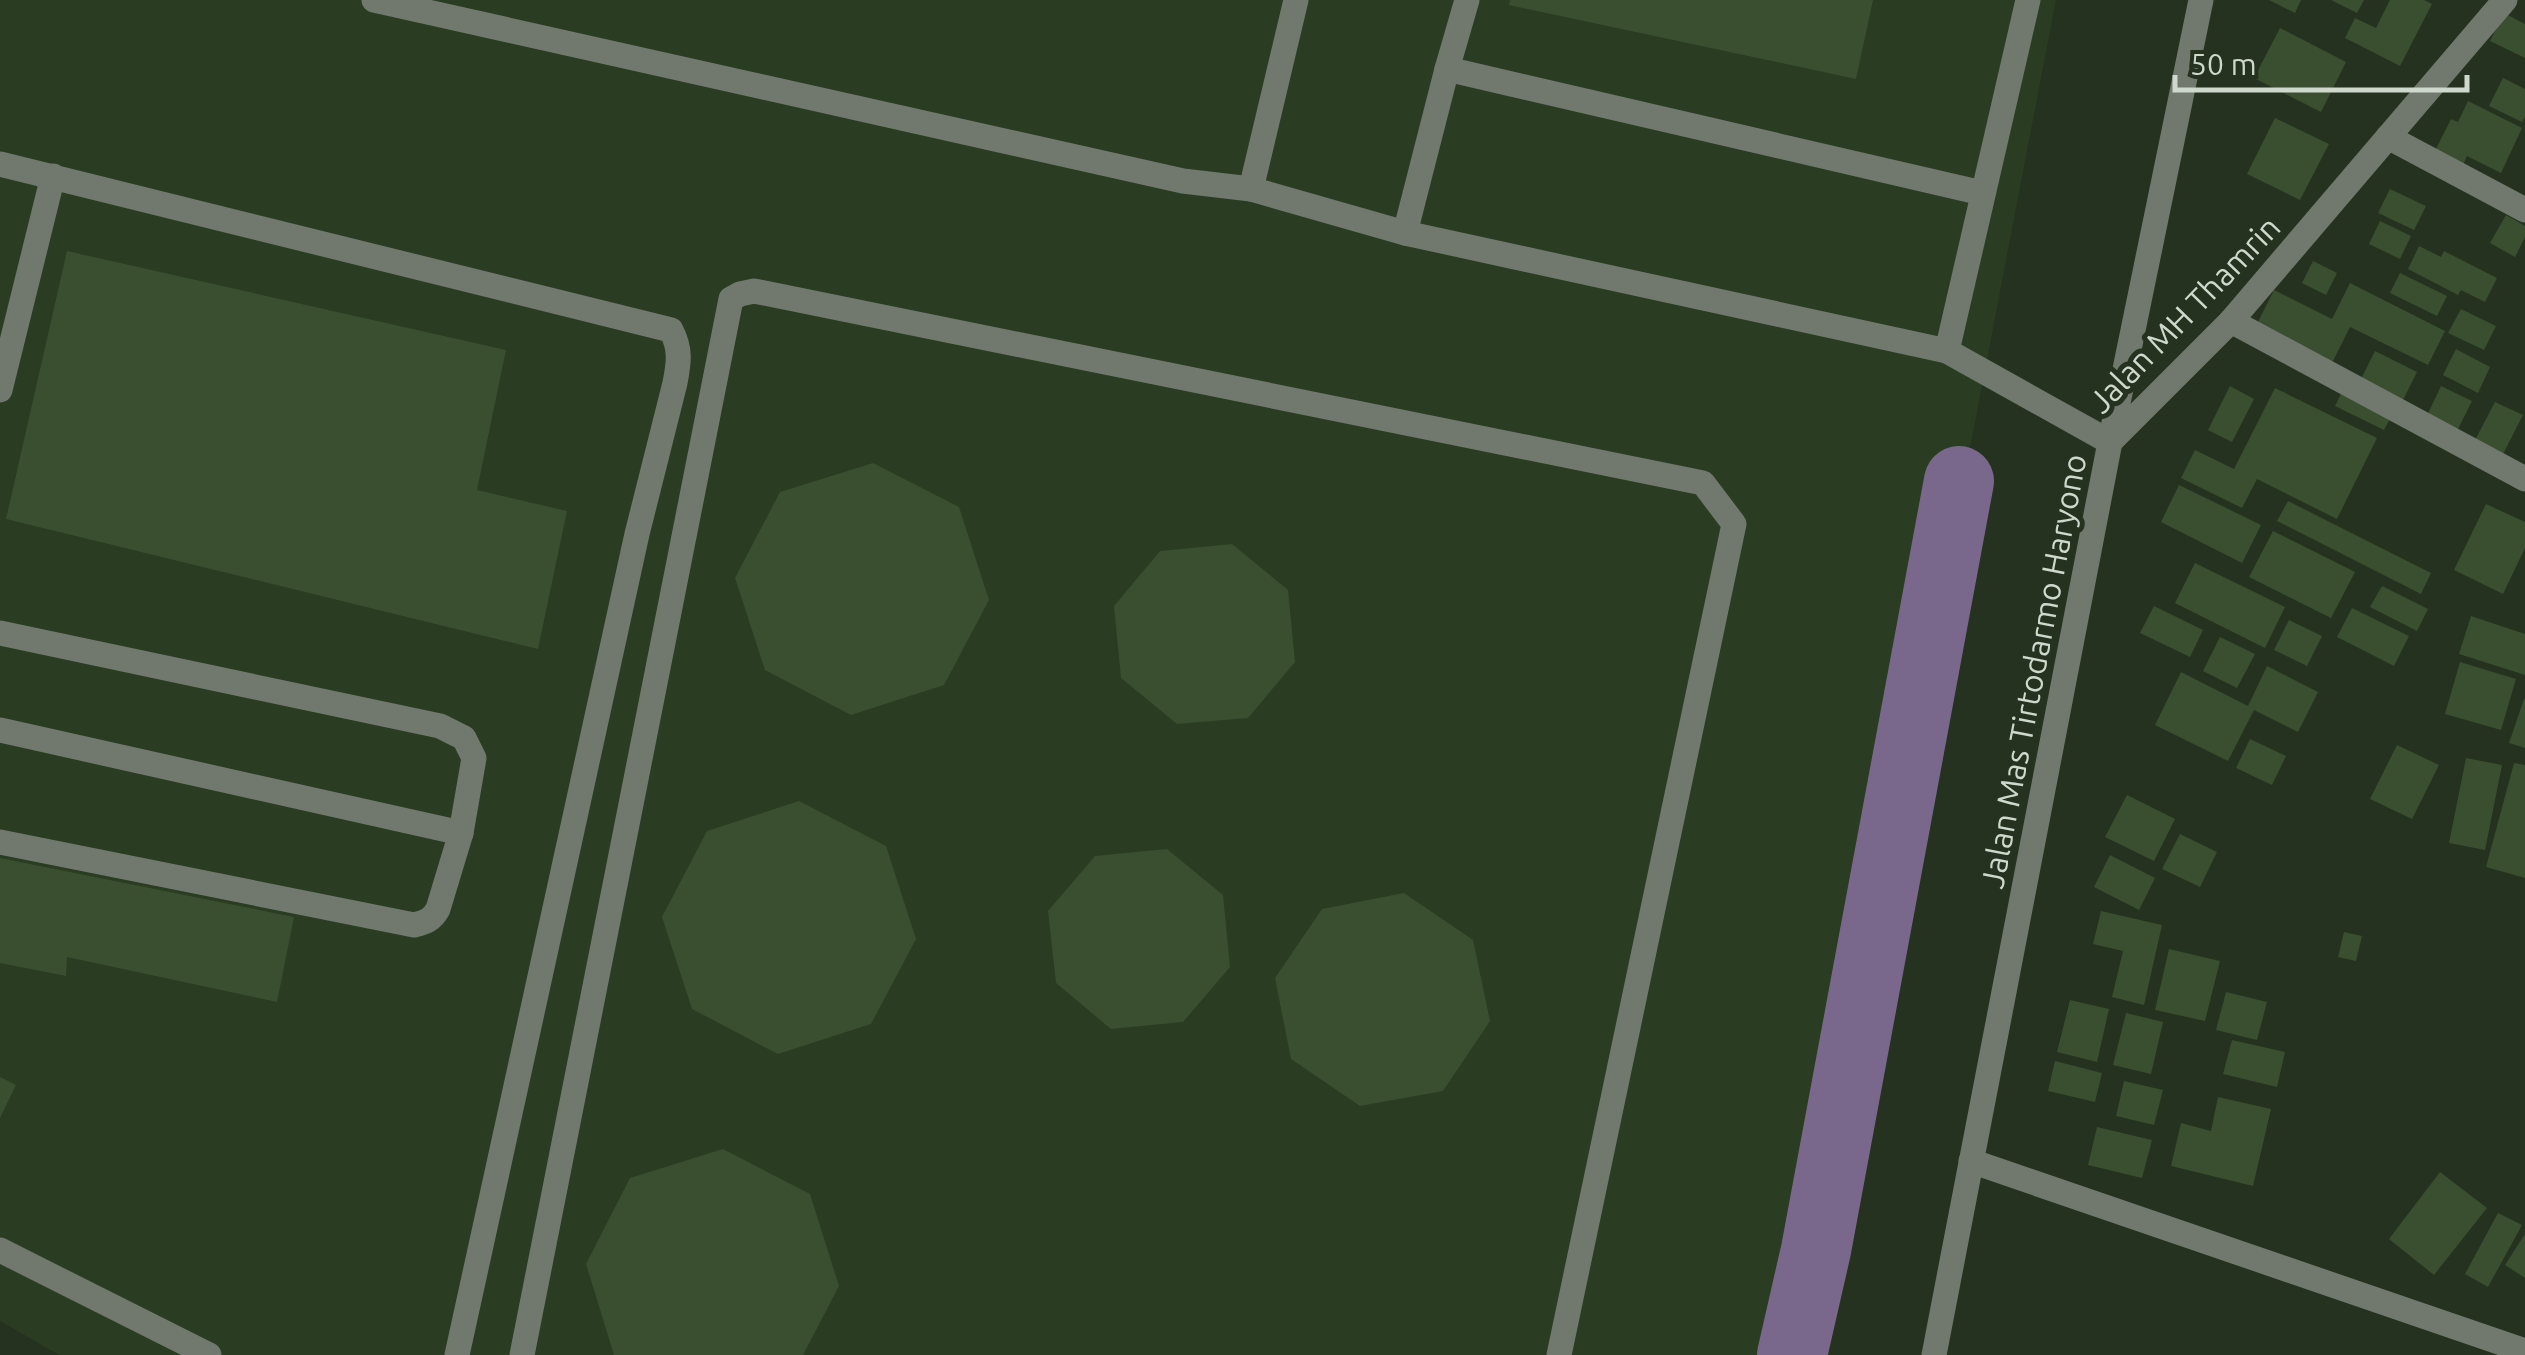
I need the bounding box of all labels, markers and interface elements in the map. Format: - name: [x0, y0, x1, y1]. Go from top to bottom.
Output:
- scale bar: [2175, 30, 2468, 92]
- text: 50 m: [2190, 47, 2257, 81]
- street label: Jalan MH Thamrin: [2081, 209, 2287, 419]
- street label: Jalan Mas Tirtodarmo Haryono: [1973, 451, 2093, 891]

